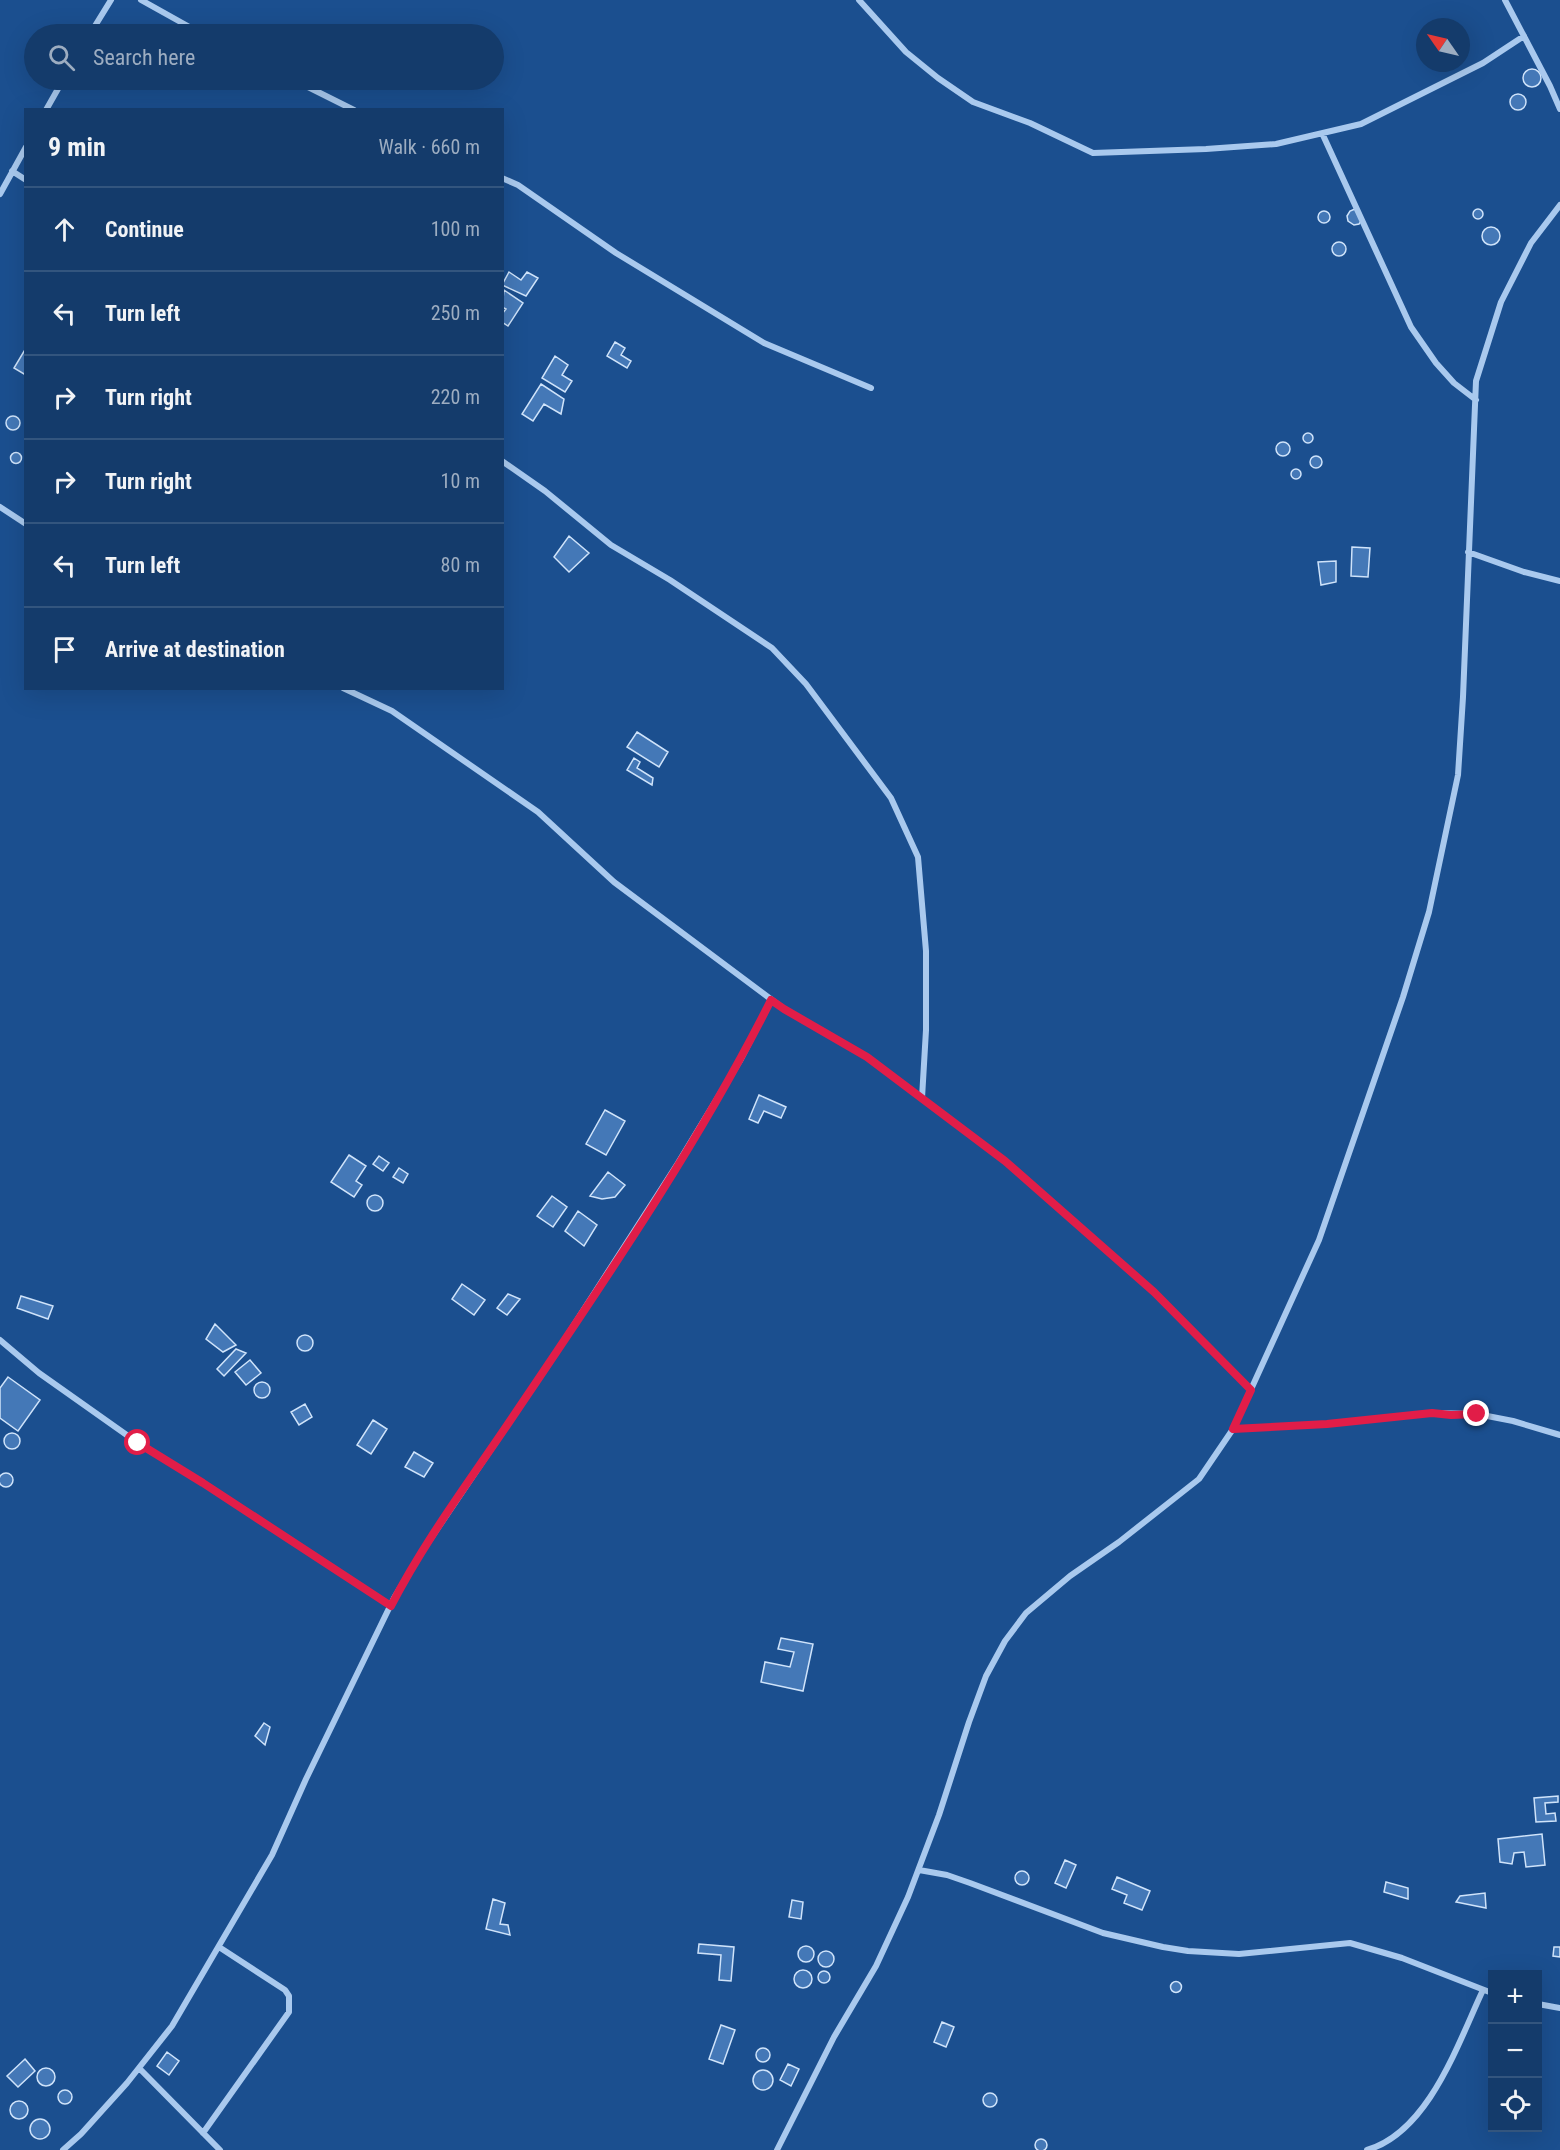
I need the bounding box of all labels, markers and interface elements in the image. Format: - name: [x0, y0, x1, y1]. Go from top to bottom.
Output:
- north arrow: [1416, 18, 1470, 72]
- search box: [24, 24, 504, 90]
- icon: search: [45, 41, 78, 74]
- text: Search here: [93, 45, 195, 70]
- text: 9 min: [48, 132, 106, 162]
- text: Walk · 660 m: [379, 135, 480, 159]
- icon: ahead: [48, 213, 81, 246]
- text: Continue: [105, 217, 184, 242]
- text: 100 m: [431, 217, 480, 241]
- icon: left: [48, 297, 81, 330]
- text: Turn left: [105, 301, 180, 326]
- text: 250 m: [431, 301, 480, 325]
- icon: right: [48, 381, 81, 414]
- text: Turn right: [105, 385, 192, 410]
- text: 220 m: [431, 385, 480, 409]
- icon: right: [48, 465, 81, 498]
- text: Turn right: [105, 469, 192, 494]
- text: 10 m: [441, 469, 480, 493]
- icon: left: [48, 549, 81, 582]
- text: Turn left: [105, 553, 180, 578]
- text: 80 m: [441, 553, 480, 577]
- icon: arrive: [48, 633, 81, 666]
- text: Arrive at destination: [105, 637, 285, 662]
- route end: [1463, 1400, 1489, 1426]
- route start: [124, 1429, 150, 1455]
- map controls: [1488, 1970, 1542, 2132]
- button: +: [1488, 1970, 1542, 2024]
- button: −: [1488, 2024, 1542, 2078]
- button: locate: [1488, 2078, 1542, 2132]

